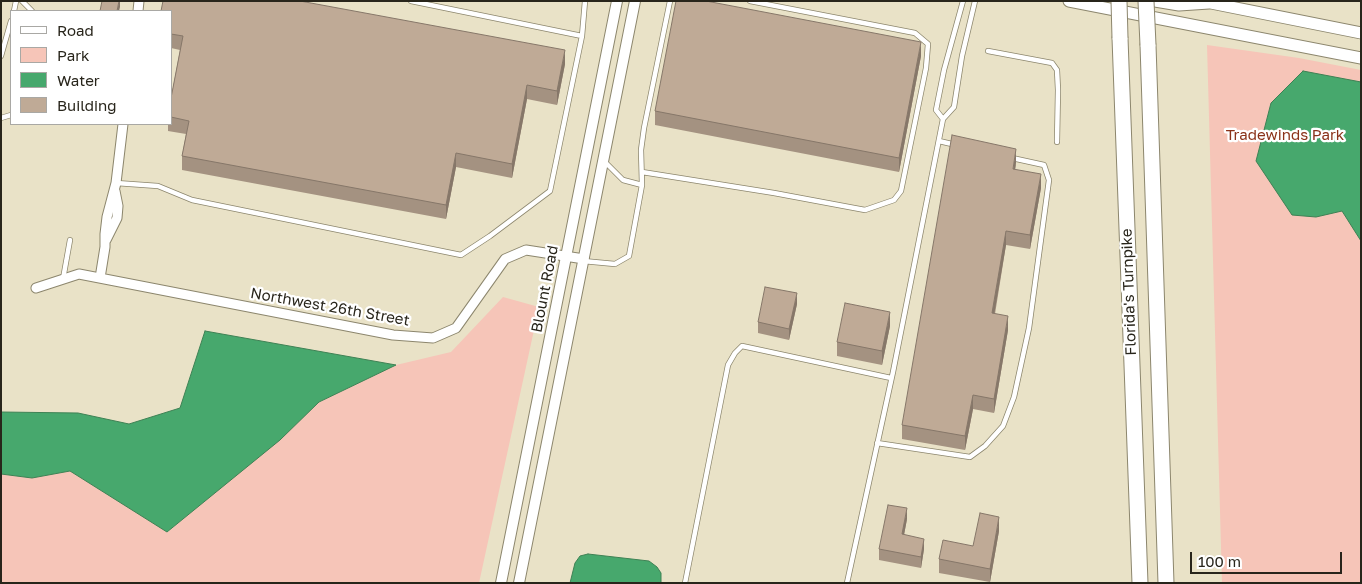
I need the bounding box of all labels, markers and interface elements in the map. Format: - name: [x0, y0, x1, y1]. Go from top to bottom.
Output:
- legend: [10, 10, 172, 125]
- text: Road: [57, 21, 94, 39]
- text: Park: [57, 46, 89, 64]
- text: Water: [57, 71, 100, 89]
- text: Building: [57, 96, 117, 114]
- park label: Tradewinds Park: [1226, 126, 1344, 144]
- street label: Florida's Turnpike: [1118, 228, 1140, 356]
- street label: Blount Road: [528, 244, 562, 334]
- street label: Northwest 26th Street: [249, 284, 411, 330]
- scale bar: [1192, 542, 1344, 574]
- text: 100 m: [1198, 552, 1241, 570]

